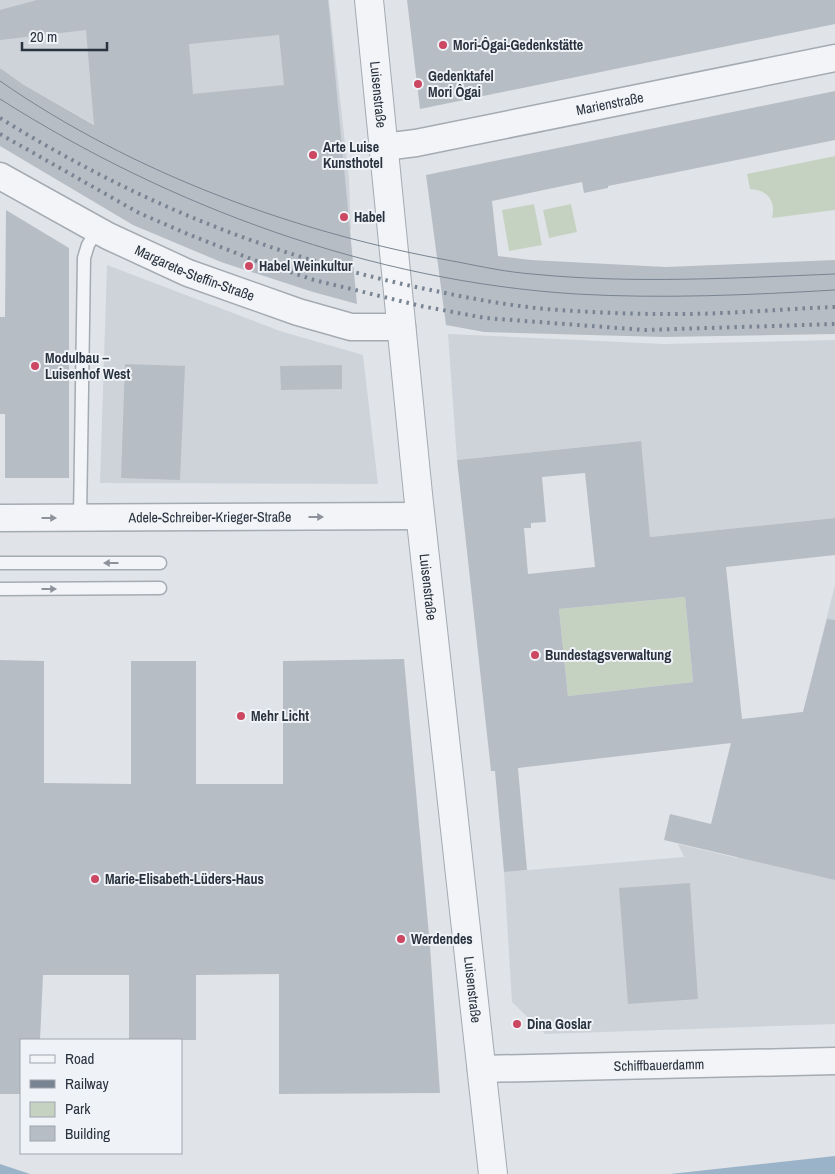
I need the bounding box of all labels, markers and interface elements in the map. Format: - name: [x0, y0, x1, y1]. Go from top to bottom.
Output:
- scale bar: [22, 20, 108, 52]
- text: 20 m: [30, 26, 57, 47]
- place label: Mori-Ôgai-Gedenkstätte: [453, 36, 583, 54]
- marker: Mori-Ôgai-Gedenkstätte: [437, 39, 449, 51]
- street label: Luisenstraße: [366, 60, 391, 129]
- place label: Gedenktafel Mori Ôgai: [428, 67, 494, 101]
- marker: Gedenktafel Mori Ôgai: [412, 78, 424, 90]
- street label: Marienstraße: [575, 88, 645, 119]
- place label: Arte Luise Kunsthotel: [323, 138, 383, 172]
- marker: Arte Luise Kunsthotel: [307, 149, 319, 161]
- place label: Habel: [354, 208, 385, 226]
- marker: Habel: [338, 211, 350, 223]
- street label: Margarete-Steffin-Straße: [132, 241, 257, 305]
- place label: Habel Weinkultur: [259, 257, 353, 275]
- marker: Habel Weinkultur: [243, 260, 255, 272]
- place label: Modulbau – Luisenhof West: [45, 349, 130, 383]
- marker: Modulbau – Luisenhof West: [29, 360, 41, 372]
- street label: Adele-Schreiber-Krieger-Straße: [127, 508, 292, 526]
- one-way arrow: [308, 513, 324, 521]
- one-way arrow: [41, 514, 57, 522]
- street label: Luisenstraße: [416, 553, 441, 621]
- one-way arrow: [103, 559, 119, 567]
- one-way arrow: [41, 585, 57, 593]
- place label: Bundestagsverwaltung: [545, 646, 671, 664]
- marker: Bundestagsverwaltung: [529, 649, 541, 661]
- place label: Mehr Licht: [251, 707, 309, 725]
- marker: Mehr Licht: [235, 710, 247, 722]
- place label: Marie-Elisabeth-Lüders-Haus: [105, 870, 264, 888]
- marker: Marie-Elisabeth-Lüders-Haus: [89, 873, 101, 885]
- place label: Werdendes: [411, 930, 473, 948]
- marker: Werdendes: [395, 933, 407, 945]
- street label: Luisenstraße: [460, 955, 485, 1024]
- place label: Dina Goslar: [527, 1015, 592, 1033]
- marker: Dina Goslar: [511, 1018, 523, 1030]
- legend: [20, 1039, 182, 1154]
- text: Road: [65, 1048, 94, 1069]
- street label: Schiffbauerdamm: [614, 1055, 704, 1075]
- text: Railway: [65, 1073, 110, 1094]
- text: Park: [65, 1098, 91, 1119]
- text: Building: [65, 1123, 110, 1144]

